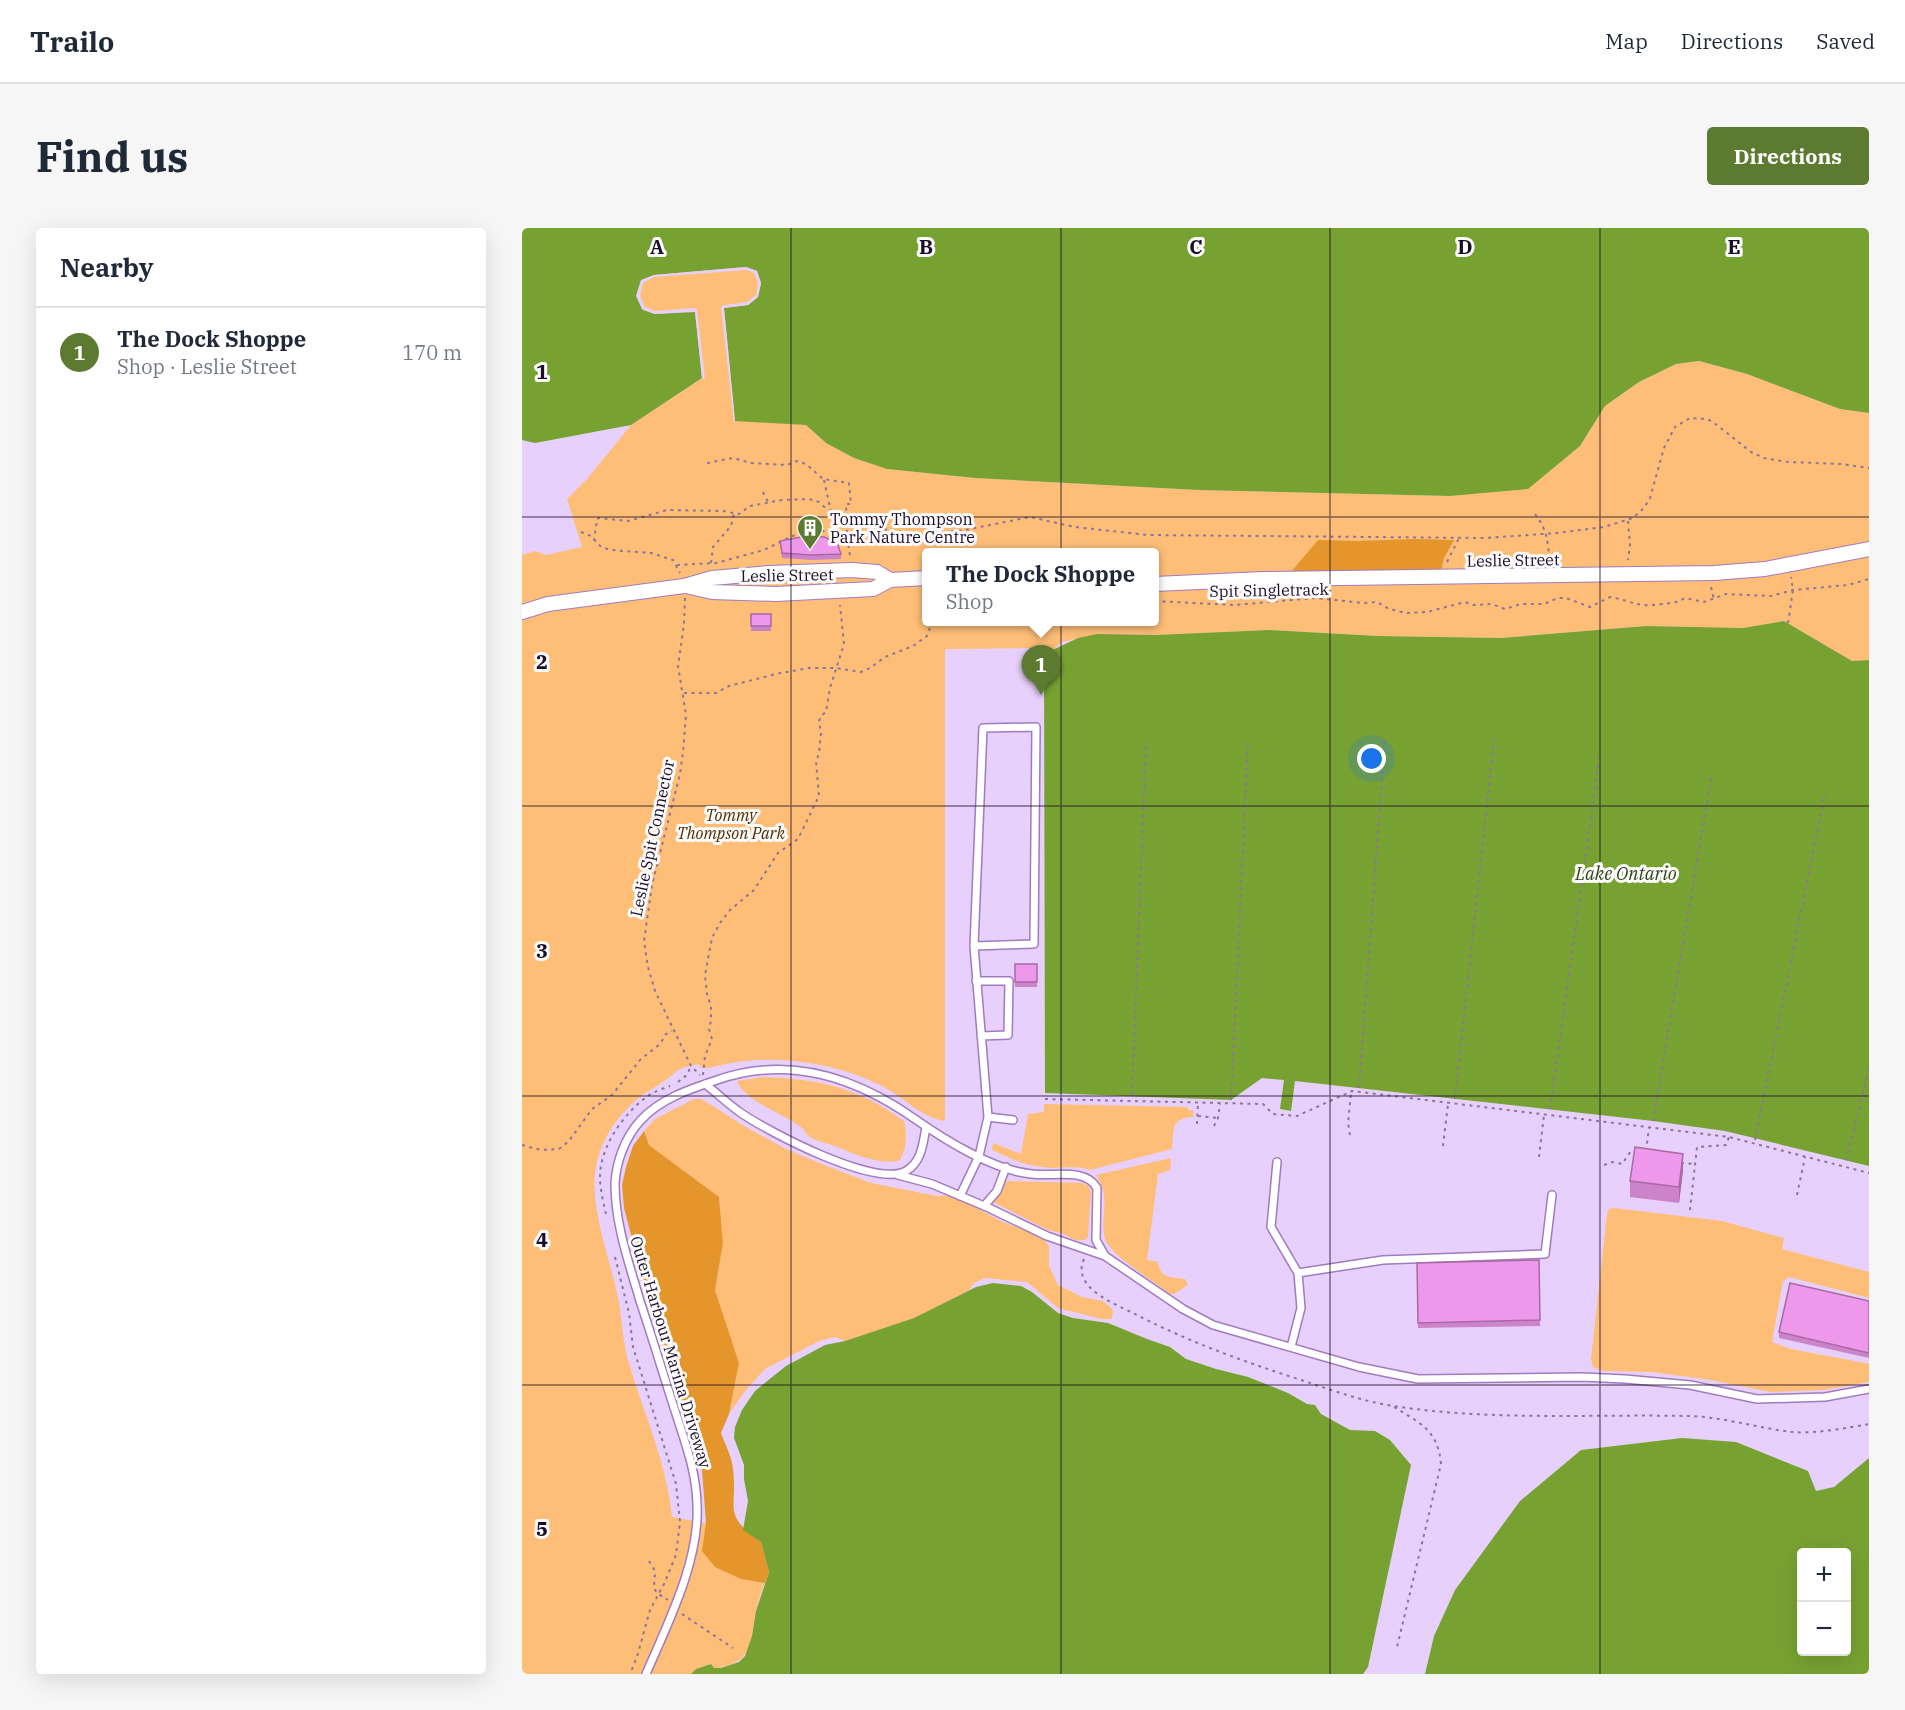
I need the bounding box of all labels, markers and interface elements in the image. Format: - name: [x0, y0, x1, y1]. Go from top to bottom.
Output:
- text: Trailo: [30, 23, 114, 60]
- text: Map: [1605, 27, 1648, 55]
- text: Directions: [1681, 27, 1783, 55]
- text: Saved: [1816, 27, 1875, 55]
- button: Directions: [1707, 127, 1869, 185]
- text: Find us: [36, 129, 188, 184]
- text: A: [650, 233, 664, 260]
- text: B: [919, 233, 933, 260]
- text: C: [1189, 233, 1203, 260]
- text: D: [1457, 233, 1473, 260]
- text: E: [1727, 233, 1741, 260]
- text: Nearby: [60, 250, 154, 284]
- text: The Dock Shoppe: [117, 324, 306, 353]
- text: 1: [74, 339, 86, 366]
- text: 170 m: [402, 339, 462, 366]
- text: Shop · Leslie Street: [117, 353, 297, 380]
- text: 1: [536, 358, 548, 385]
- place label: Tommy Thompson Park Nature Centre: [830, 509, 975, 547]
- building icon: Tommy Thompson Park Nature Centre: [795, 513, 825, 551]
- popup: [922, 548, 1159, 626]
- street label: Leslie Street: [1466, 549, 1560, 571]
- text: The Dock Shoppe: [946, 559, 1135, 588]
- street label: Leslie Street: [740, 564, 834, 586]
- street label: Spit Singletrack: [1209, 579, 1329, 601]
- text: Shop: [946, 588, 994, 615]
- pin: 1: [1022, 646, 1060, 695]
- text: 2: [536, 648, 548, 675]
- your location: [1357, 744, 1386, 773]
- street label: Leslie Spit Connector: [626, 758, 678, 918]
- park label: Tommy Thompson Park: [677, 805, 786, 843]
- water label: Lake Ontario: [1574, 862, 1677, 885]
- text: 3: [536, 937, 548, 964]
- text: 4: [536, 1226, 548, 1253]
- street label: Outer Harbour Marina Driveway: [626, 1234, 716, 1471]
- text: 5: [536, 1515, 548, 1542]
- map controls: [1797, 1548, 1851, 1656]
- button: +: [1797, 1548, 1851, 1602]
- button: −: [1797, 1602, 1851, 1656]

